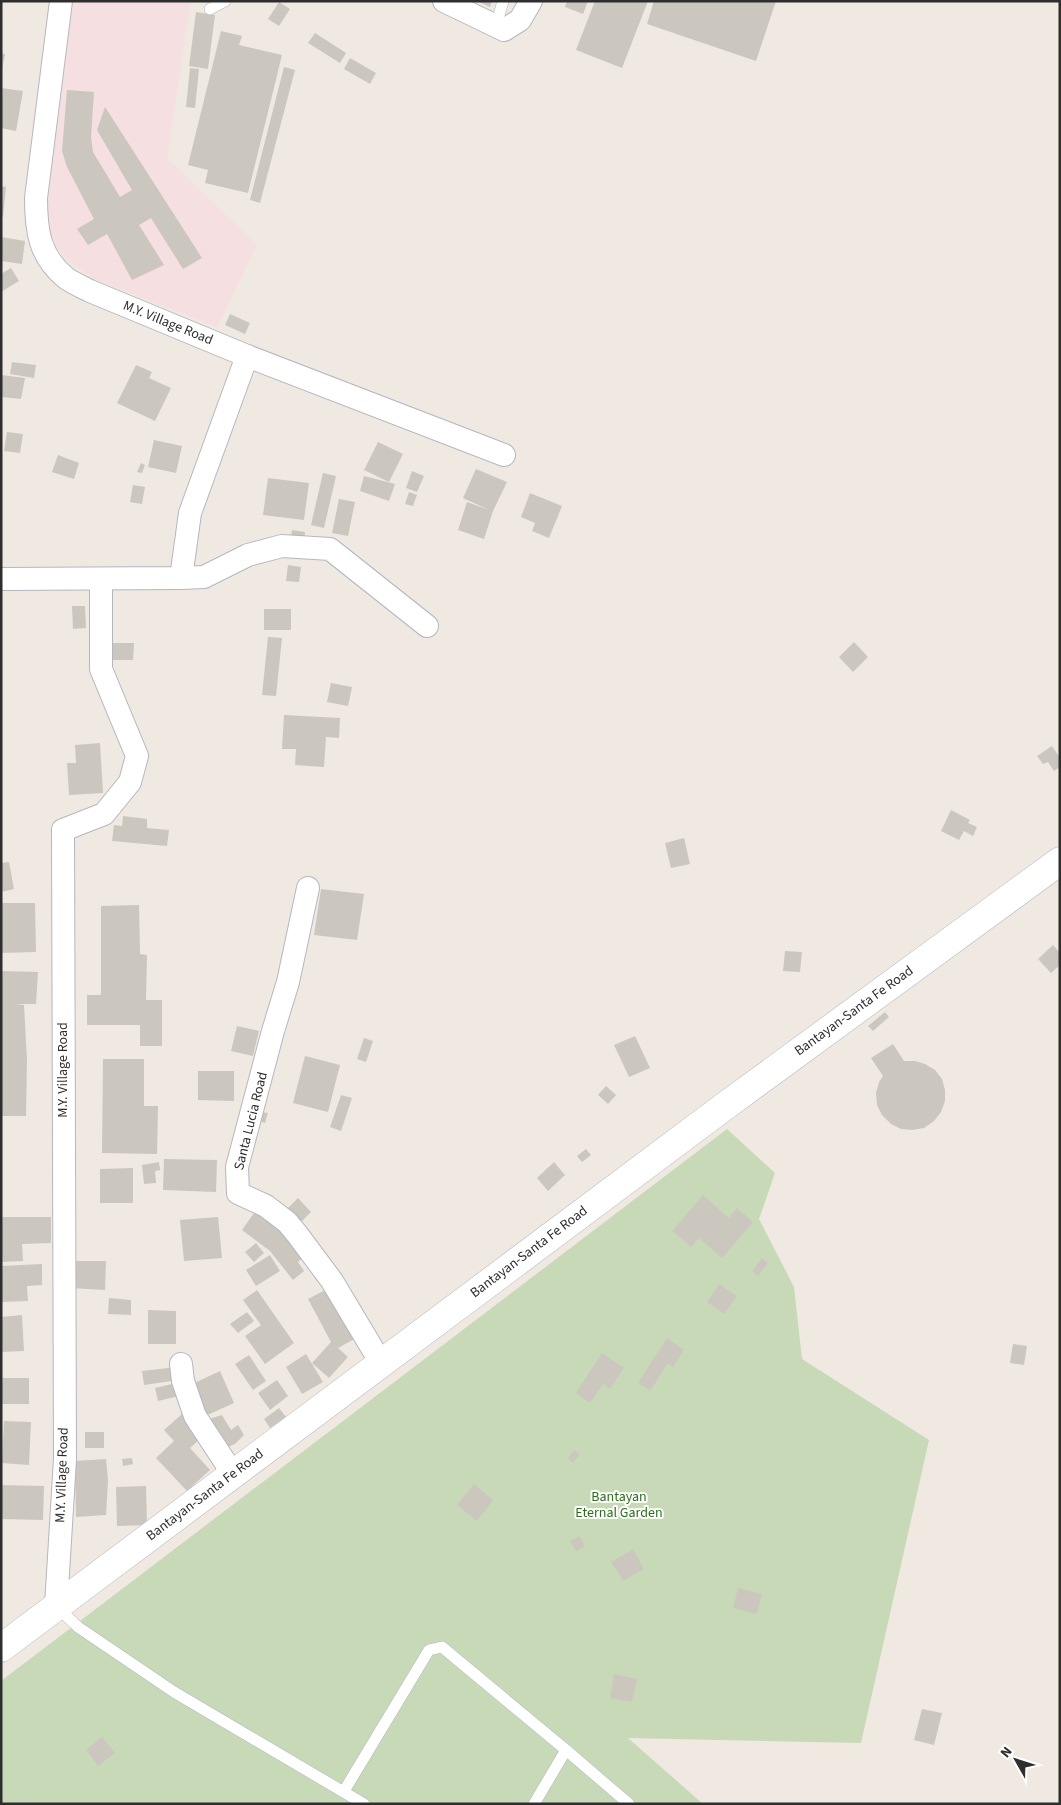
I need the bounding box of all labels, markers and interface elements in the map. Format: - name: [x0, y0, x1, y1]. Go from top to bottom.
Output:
- street label: M.Y. Village Road: [120, 296, 216, 350]
- street label: Bantayan-Santa Fe Road: [790, 961, 918, 1061]
- street label: M.Y. Village Road: [53, 1022, 73, 1118]
- street label: Santa Lucia Road: [229, 1070, 273, 1172]
- street label: Bantayan-Santa Fe Road: [466, 1201, 592, 1303]
- street label: M.Y. Village Road: [50, 1427, 74, 1523]
- street label: Bantayan-Santa Fe Road: [142, 1444, 268, 1546]
- park label: Bantayan Eternal Garden: [575, 1487, 663, 1523]
- north arrow: [991, 1735, 1041, 1785]
- text: N: [996, 1743, 1017, 1762]

